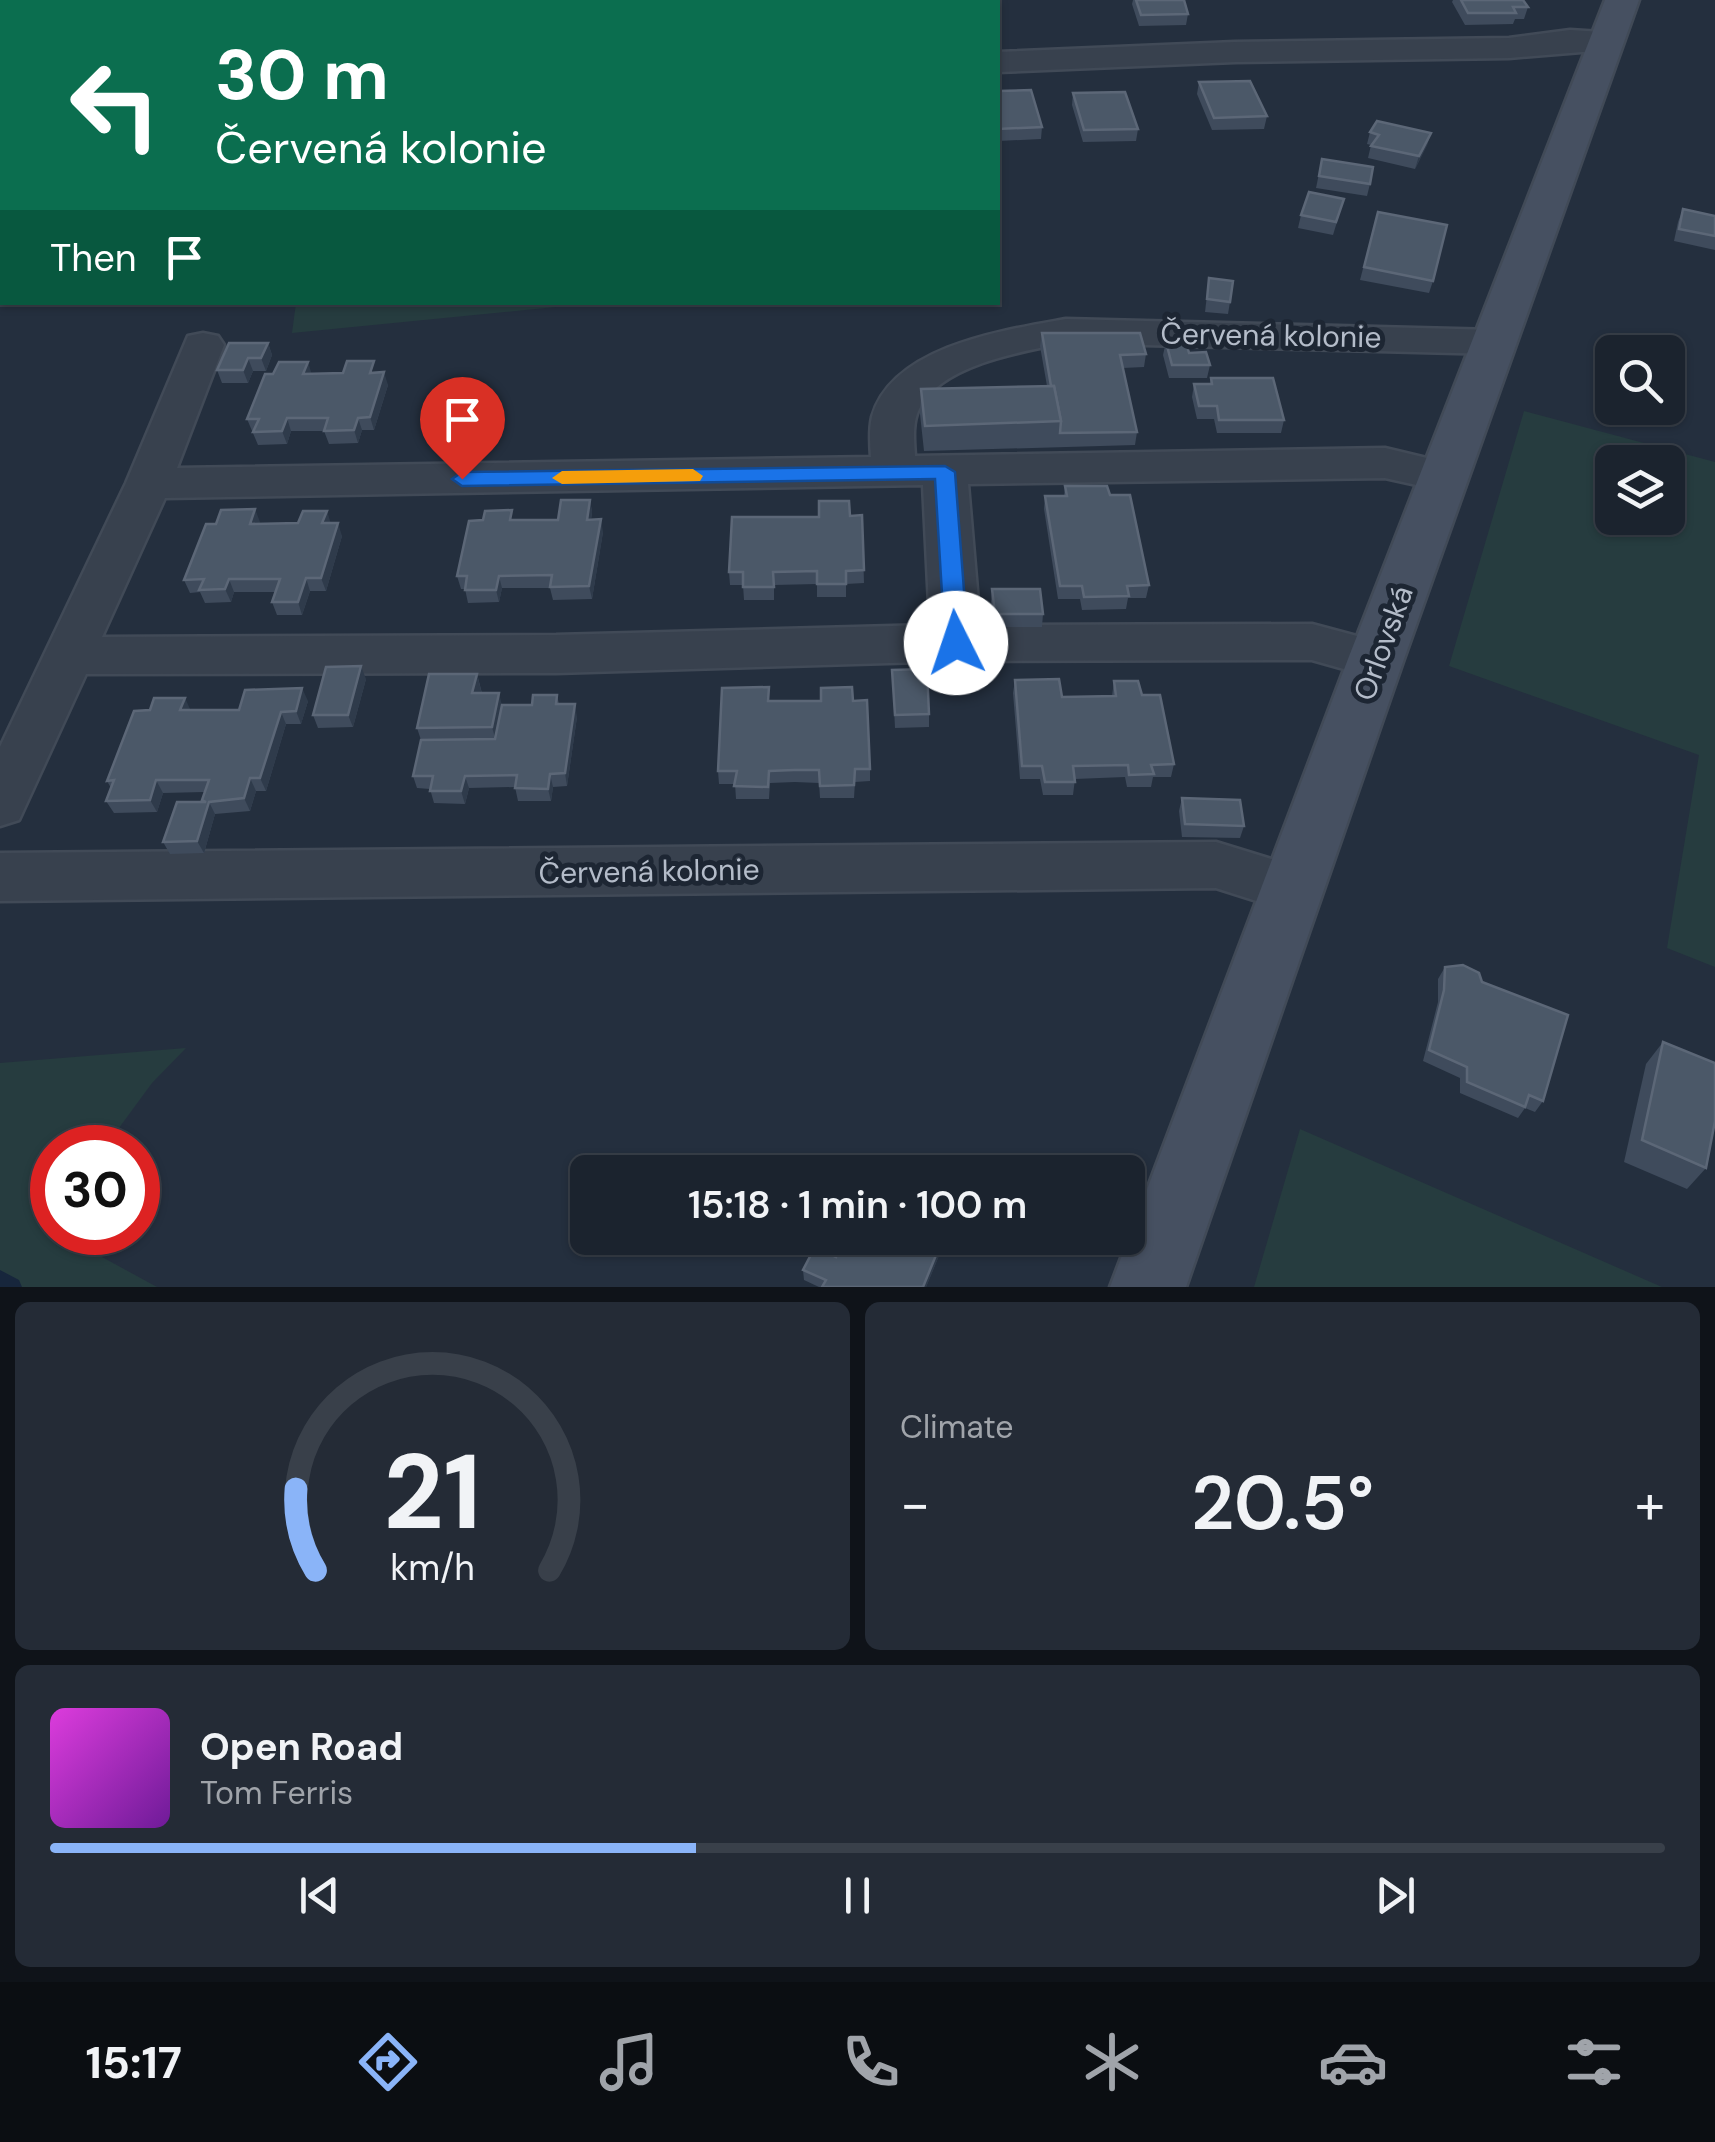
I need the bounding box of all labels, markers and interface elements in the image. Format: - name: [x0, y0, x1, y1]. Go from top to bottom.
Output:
- text: 30 m: [215, 30, 389, 121]
- icon: left: [50, 40, 180, 170]
- text: Červená kolonie: [215, 118, 547, 177]
- icon: arrive: [157, 230, 212, 285]
- text: Then: [50, 233, 137, 283]
- street label: Červená kolonie: [1160, 314, 1382, 356]
- map controls: [1595, 335, 1685, 535]
- button: search: [1595, 335, 1685, 425]
- pin: [420, 377, 505, 480]
- icon: arrive: [435, 392, 490, 447]
- button: layers: [1595, 445, 1685, 535]
- street label: Orlovská: [1344, 580, 1422, 706]
- position arrow: [904, 591, 1008, 695]
- street label: Červená kolonie: [538, 850, 760, 892]
- speed limit sign: 30: [30, 1125, 160, 1255]
- text: 15:18 · 1 min · 100 m: [688, 1180, 1027, 1230]
- text: Climate: [900, 1406, 1014, 1448]
- text: 21: [384, 1425, 481, 1560]
- text: 20.5°: [1191, 1455, 1374, 1552]
- text: −: [900, 1468, 930, 1540]
- text: +: [1635, 1468, 1665, 1540]
- text: km/h: [390, 1545, 475, 1591]
- text: Open Road: [200, 1722, 403, 1772]
- text: Tom Ferris: [200, 1772, 353, 1814]
- icon: previous: [292, 1868, 347, 1923]
- icon: pause: [830, 1868, 885, 1923]
- icon: next: [1368, 1868, 1423, 1923]
- icon: directions: [353, 2027, 423, 2097]
- icon: music: [594, 2027, 664, 2097]
- icon: phone: [836, 2027, 906, 2097]
- icon: climate: [1077, 2027, 1147, 2097]
- icon: car: [1318, 2027, 1388, 2097]
- icon: filters: [1559, 2027, 1629, 2097]
- text: 15:17: [86, 2033, 182, 2092]

